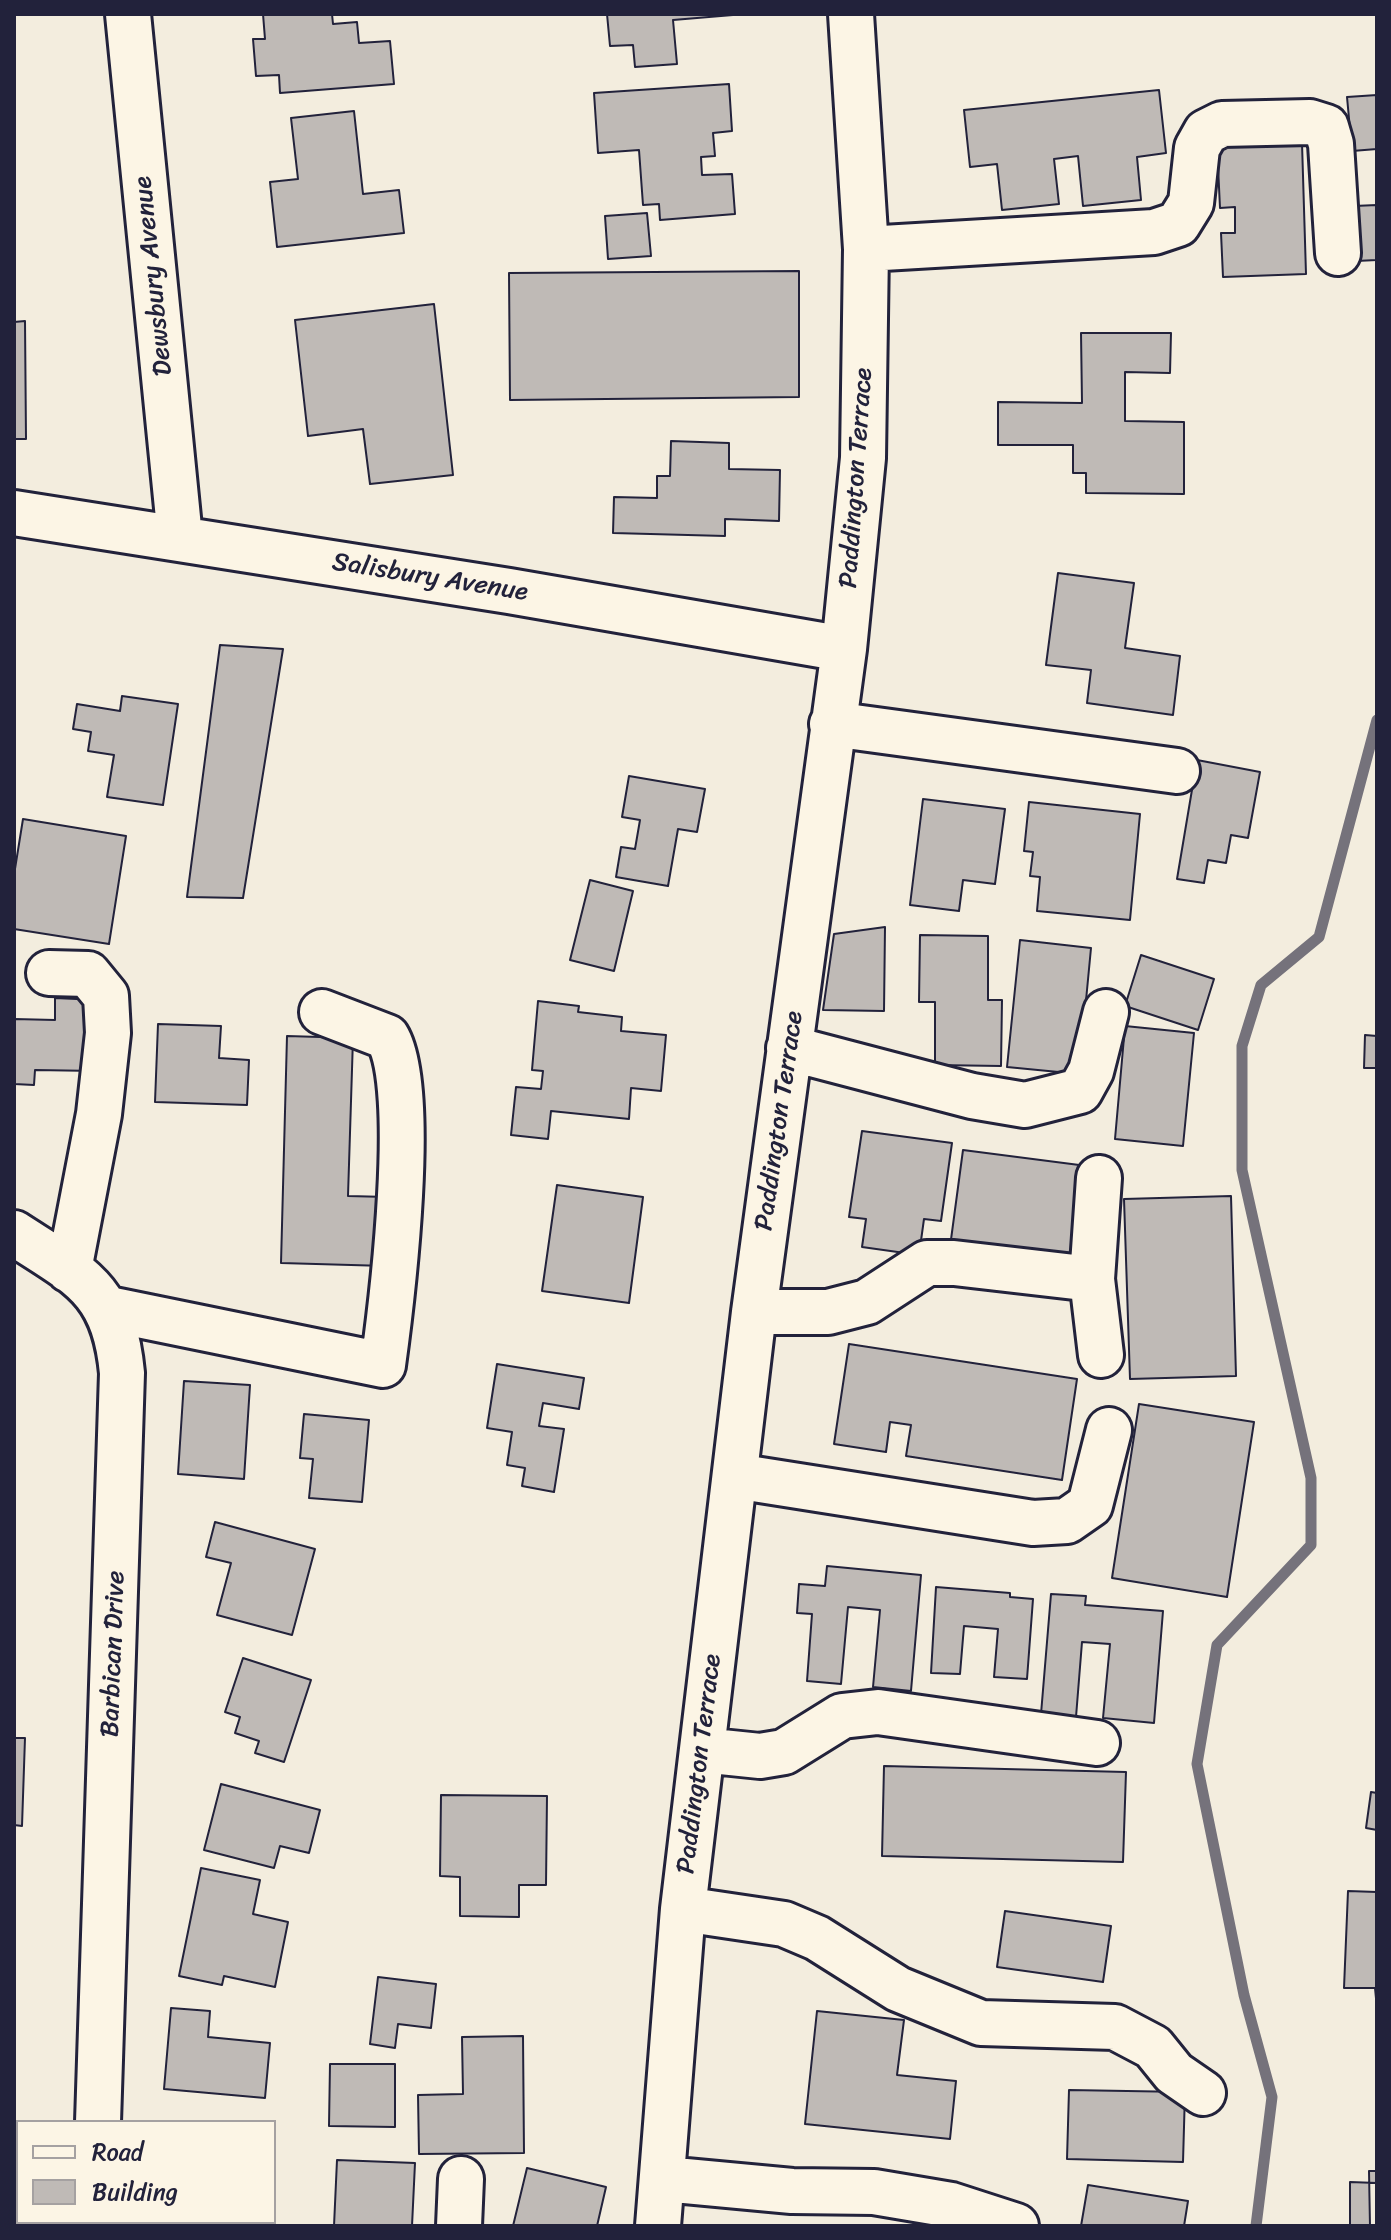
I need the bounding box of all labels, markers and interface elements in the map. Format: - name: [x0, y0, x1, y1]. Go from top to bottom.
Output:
- street label: Dewsbury Avenue: [128, 175, 180, 377]
- street label: Paddington Terrace: [834, 367, 880, 589]
- street label: Salisbury Avenue: [330, 547, 530, 609]
- street label: Paddington Terrace: [749, 1009, 811, 1233]
- street label: Barbican Drive: [95, 1570, 133, 1738]
- street label: Paddington Terrace: [671, 1652, 729, 1876]
- legend: [16, 2120, 276, 2224]
- text: Road: [92, 2131, 143, 2173]
- text: Building: [92, 2171, 178, 2213]

